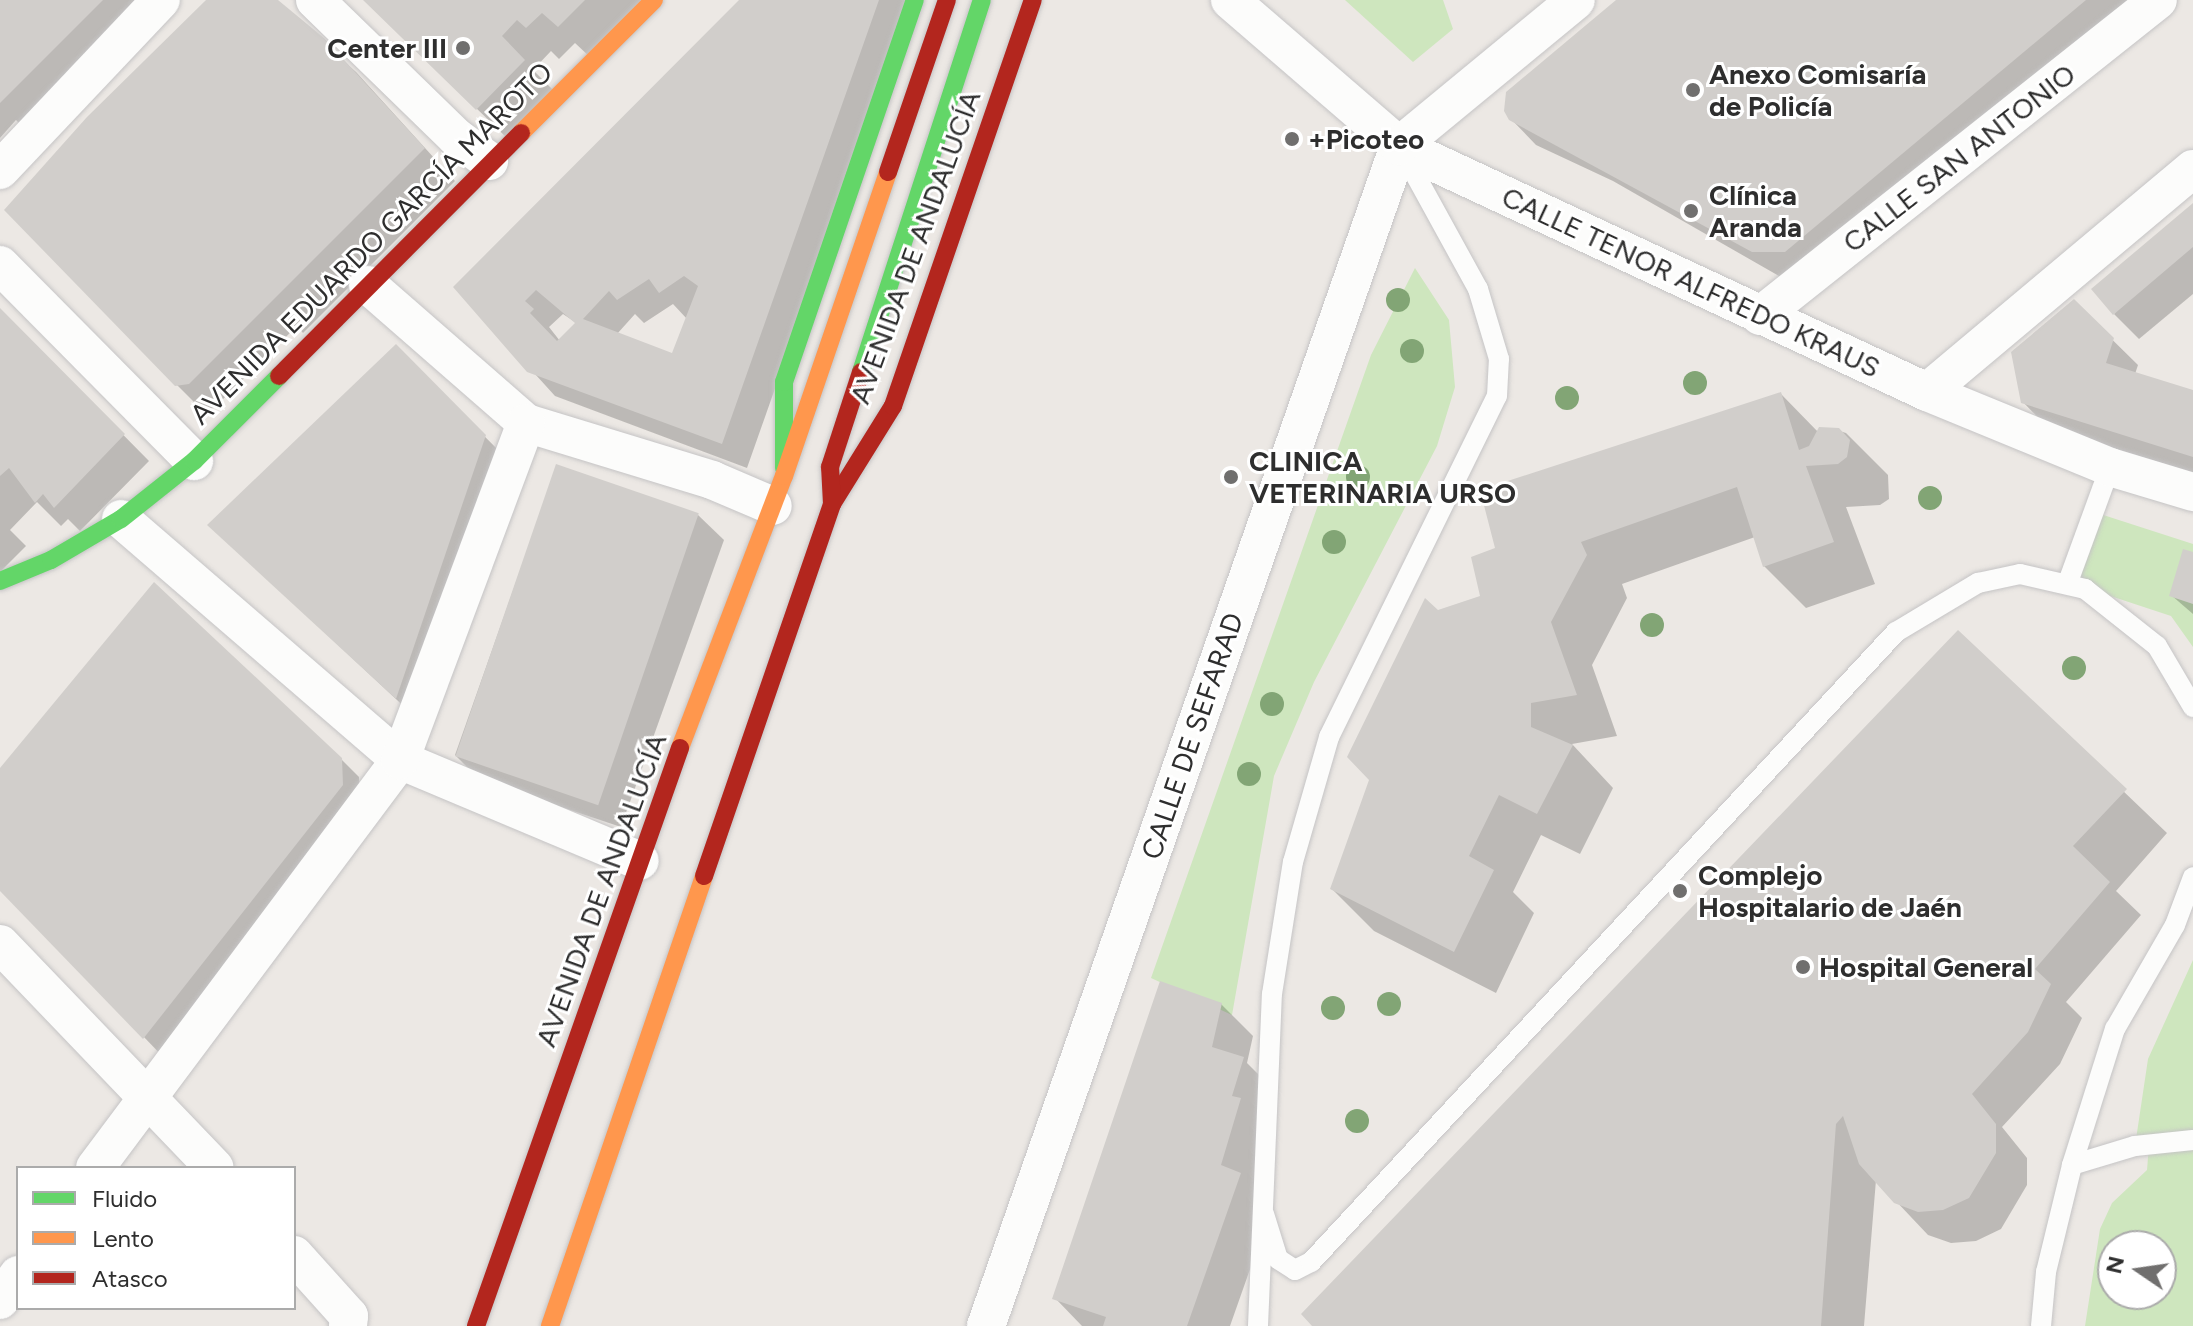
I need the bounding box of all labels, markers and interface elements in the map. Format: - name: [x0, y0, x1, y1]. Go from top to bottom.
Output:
- place label: Center III: [327, 31, 447, 65]
- marker: Center III: [454, 39, 472, 57]
- street label: AVENIDA EDUARDO GARCÍA MAROTO: [183, 55, 559, 431]
- place label: Anexo Comisaría de Policía: [1709, 57, 1927, 123]
- street label: CALLE SAN ANTONIO: [1836, 57, 2082, 259]
- marker: Anexo Comisaría de Policía: [1684, 81, 1702, 99]
- street label: AVENIDA DE ANDALUCÍA: [843, 86, 987, 408]
- place label: +Picoteo: [1308, 122, 1424, 156]
- marker: +Picoteo: [1283, 130, 1301, 148]
- place label: Clínica Aranda: [1709, 178, 1802, 244]
- street label: CALLE TENOR ALFREDO KRAUS: [1497, 180, 1885, 384]
- marker: Clínica Aranda: [1680, 200, 1702, 222]
- place label: CLINICA VETERINARIA URSO: [1249, 444, 1516, 510]
- marker: CLINICA VETERINARIA URSO: [1220, 466, 1242, 488]
- street label: CALLE DE SEFARAD: [1134, 608, 1250, 864]
- street label: AVENIDA DE ANDALUCÍA: [529, 729, 673, 1051]
- place label: Complejo Hospitalario de Jaén: [1698, 858, 1962, 924]
- marker: Complejo Hospitalario de Jaén: [1669, 880, 1691, 902]
- place label: Hospital General: [1819, 950, 2033, 984]
- marker: Hospital General: [1794, 958, 1812, 976]
- legend: [16, 1166, 296, 1310]
- text: Fluido: [92, 1184, 157, 1213]
- text: Lento: [92, 1224, 154, 1253]
- north arrow: [2097, 1230, 2177, 1310]
- text: N: [2100, 1254, 2130, 1276]
- text: Atasco: [92, 1264, 168, 1293]

